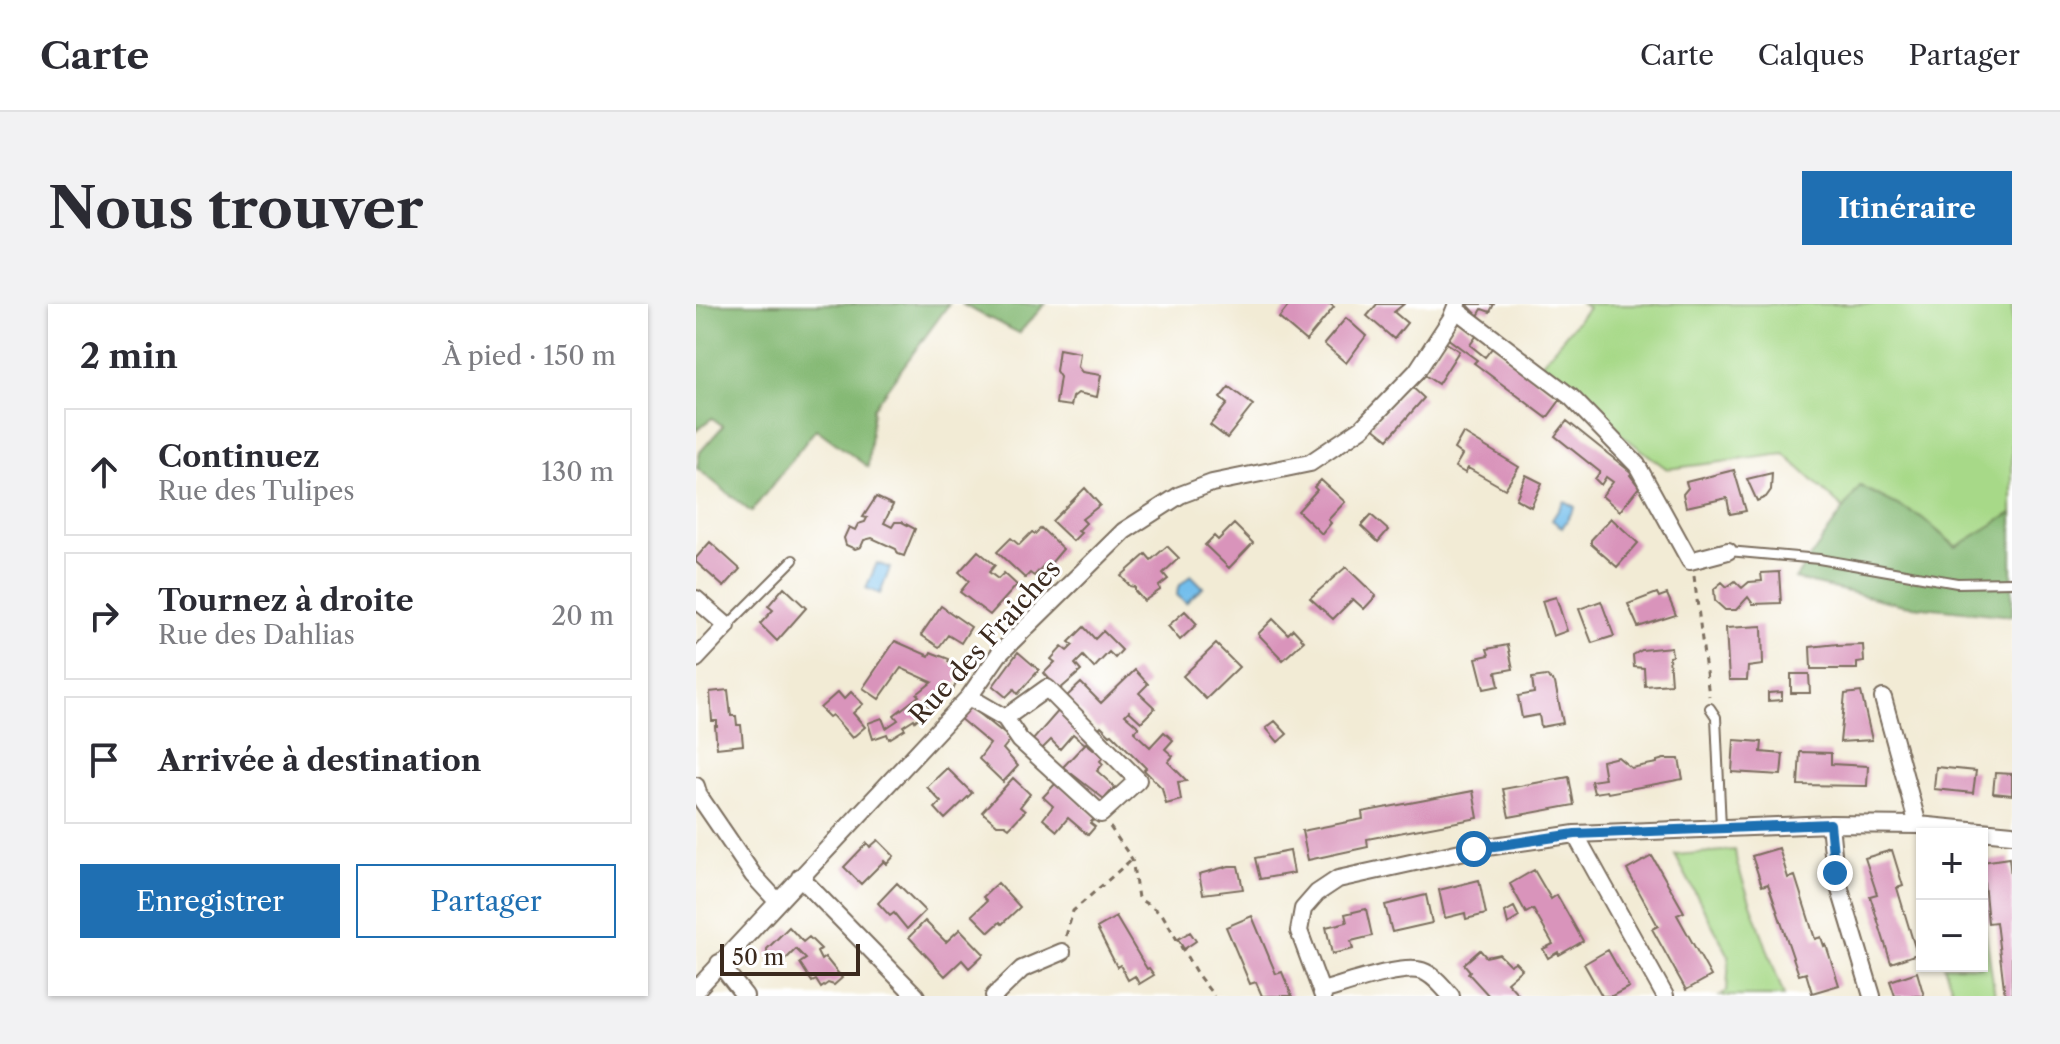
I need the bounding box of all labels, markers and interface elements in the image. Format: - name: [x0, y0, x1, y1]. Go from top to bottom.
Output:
- text: Carte: [40, 32, 149, 79]
- text: Carte: [1640, 38, 1714, 72]
- text: Calques: [1758, 38, 1865, 72]
- text: Partager: [1909, 38, 2020, 72]
- button: Itinéraire: [1802, 171, 2012, 245]
- text: Nous trouver: [48, 174, 423, 243]
- text: 2 min: [80, 335, 178, 377]
- text: À pied · 150 m: [443, 340, 616, 372]
- text: Continuez: [158, 438, 320, 475]
- icon: ahead: [82, 450, 126, 494]
- text: 130 m: [541, 456, 614, 488]
- text: Rue des Tulipes: [158, 475, 355, 507]
- street label: Rue des Fraiches: [903, 553, 1067, 731]
- text: Tournez à droite: [158, 582, 414, 619]
- icon: right: [82, 594, 126, 638]
- text: 20 m: [551, 600, 614, 632]
- text: Rue des Dahlias: [158, 619, 355, 651]
- icon: arrive: [82, 738, 126, 782]
- text: Arrivée à destination: [158, 742, 481, 779]
- map controls: [1916, 828, 1988, 972]
- button: +: [1916, 828, 1988, 900]
- route start: [1456, 831, 1492, 867]
- route end: [1817, 855, 1853, 891]
- button: Enregistrer: [80, 864, 340, 938]
- button: Partager: [356, 864, 616, 938]
- button: −: [1916, 900, 1988, 972]
- scale bar: [720, 940, 860, 976]
- text: 50 m: [732, 944, 784, 971]

